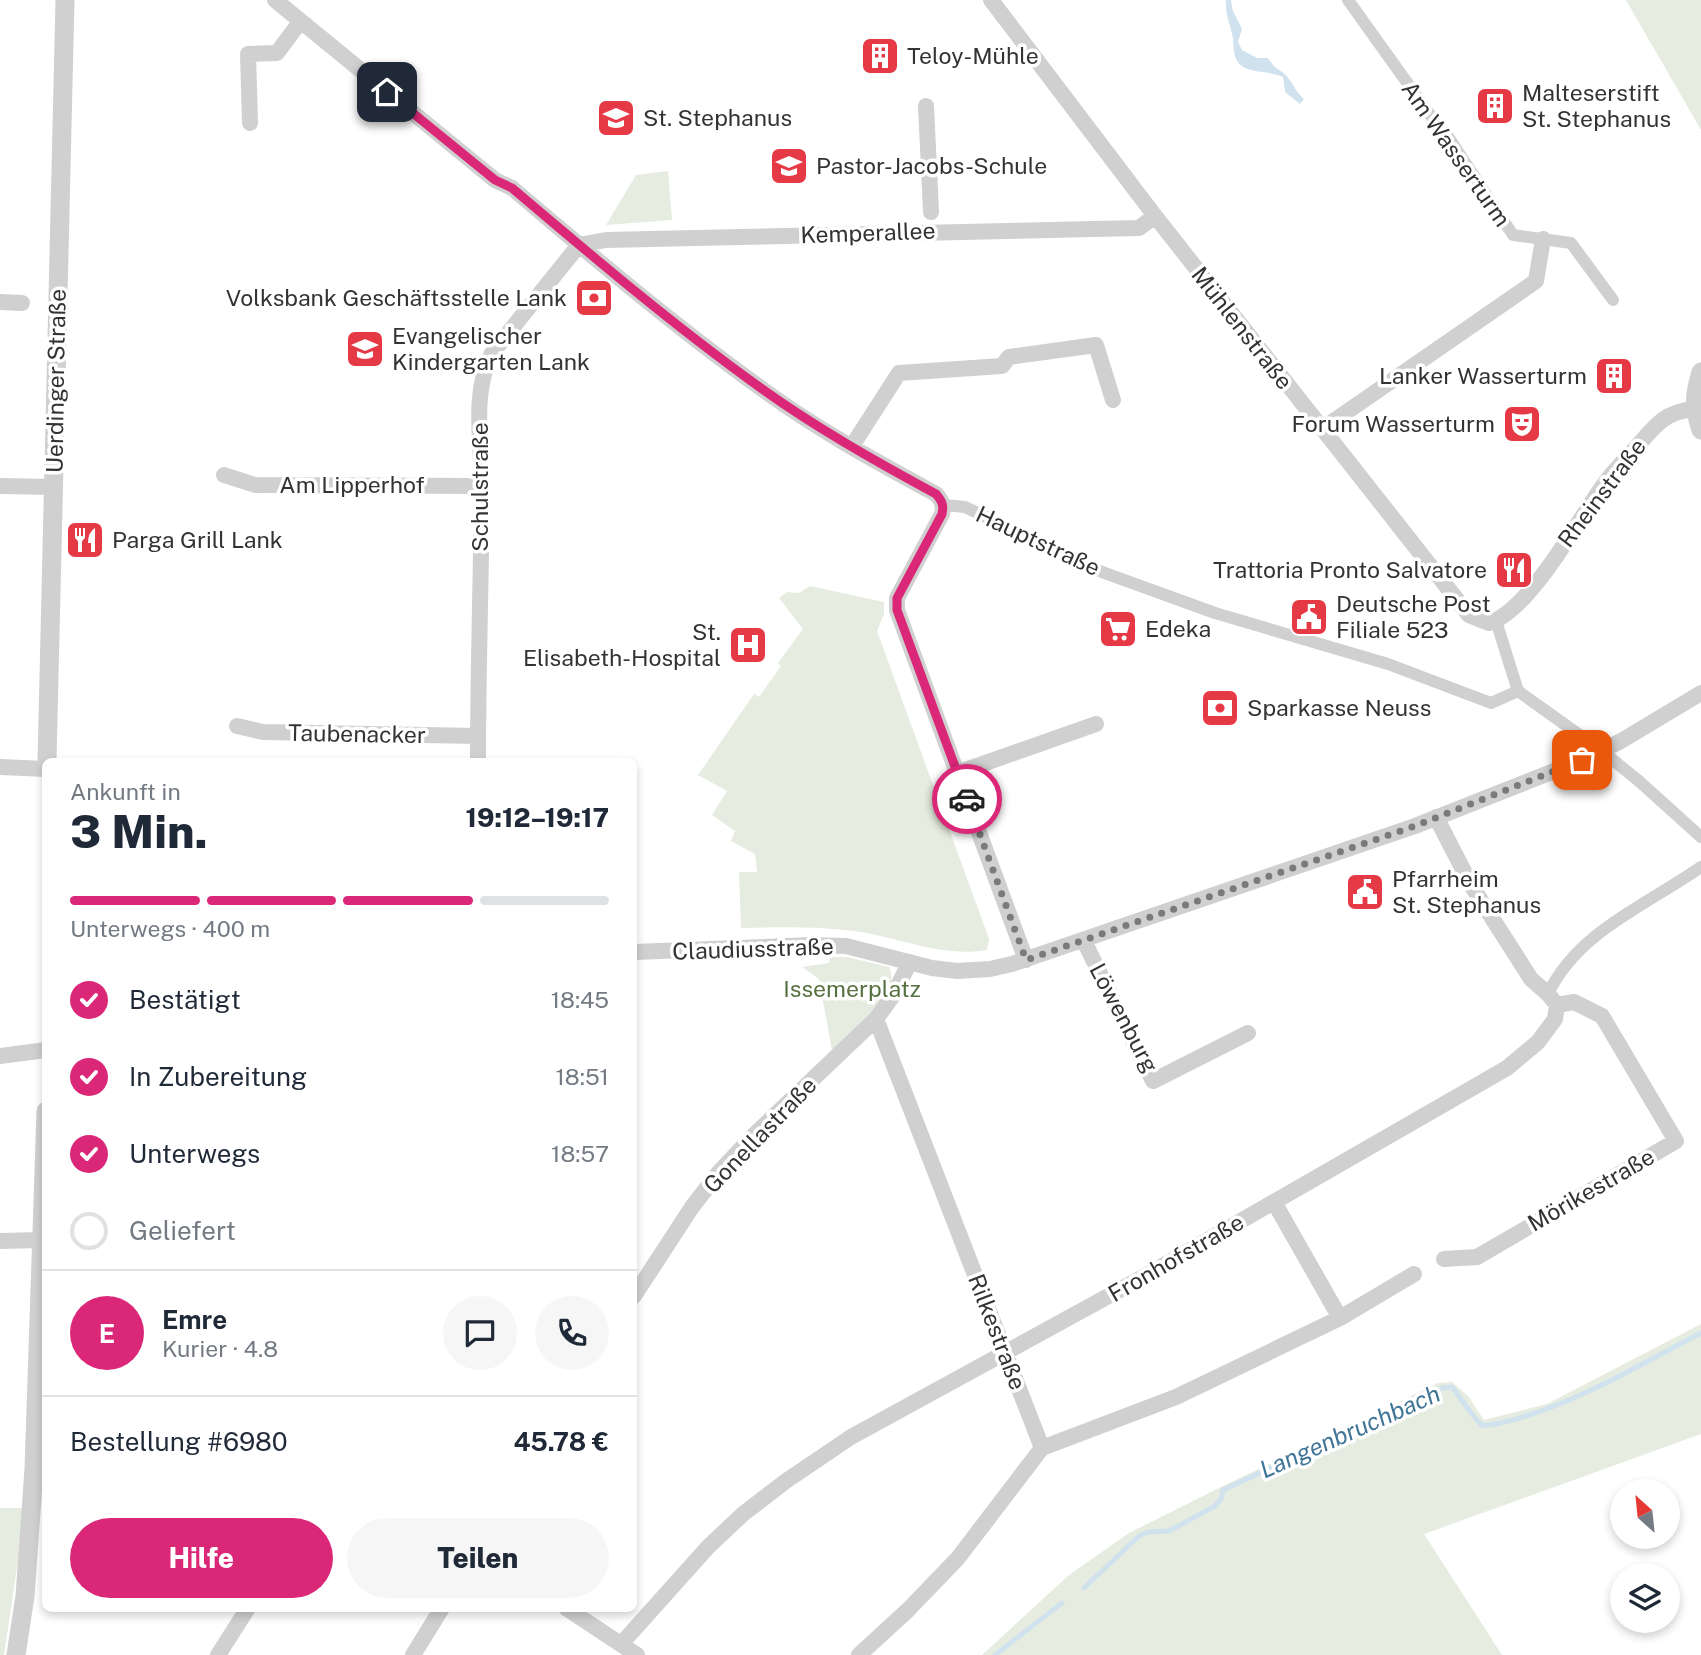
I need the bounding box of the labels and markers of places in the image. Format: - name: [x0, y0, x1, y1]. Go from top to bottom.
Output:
- building icon: Teloy-Mühle: [859, 35, 901, 77]
- place label: Teloy-Mühle: [907, 42, 1039, 69]
- pin: [357, 62, 417, 122]
- place label: Malteserstift St. Stephanus: [1522, 79, 1671, 132]
- building icon: Malteserstift St. Stephanus: [1474, 85, 1516, 127]
- school or university icon: St. Stephanus: [595, 97, 637, 139]
- place label: St. Stephanus: [643, 104, 792, 131]
- school or university icon: Pastor-Jacobs-Schule: [768, 145, 810, 187]
- place label: Pastor-Jacobs-Schule: [816, 152, 1047, 179]
- bank icon: Volksbank Geschäftsstelle Lank: [573, 277, 615, 319]
- place label: Volksbank Geschäftsstelle Lank: [226, 284, 567, 311]
- place label: Evangelischer Kindergarten Lank: [392, 322, 590, 375]
- school or university icon: Evangelischer Kindergarten Lank: [344, 328, 386, 370]
- building icon: Lanker Wasserturm: [1593, 355, 1635, 397]
- place label: Lanker Wasserturm: [1379, 362, 1587, 389]
- theatre icon: Forum Wasserturm: [1501, 403, 1543, 445]
- place label: Forum Wasserturm: [1292, 410, 1495, 437]
- restaurant icon: Parga Grill Lank: [64, 519, 106, 561]
- place label: Parga Grill Lank: [112, 526, 283, 553]
- restaurant icon: Trattoria Pronto Salvatore: [1493, 549, 1535, 591]
- place label: Trattoria Pronto Salvatore: [1213, 556, 1487, 583]
- place label: Deutsche Post Filiale 523: [1336, 590, 1491, 643]
- public building icon: Deutsche Post Filiale 523: [1288, 596, 1330, 638]
- supermarket icon: Edeka: [1097, 608, 1139, 650]
- place label: Edeka: [1145, 615, 1211, 642]
- place label: St. Elisabeth-Hospital: [523, 618, 721, 671]
- hospital icon: St. Elisabeth-Hospital: [727, 624, 769, 666]
- bank icon: Sparkasse Neuss: [1199, 687, 1241, 729]
- place label: Sparkasse Neuss: [1247, 694, 1431, 721]
- pin: [1552, 730, 1612, 790]
- place label: Pfarrheim St. Stephanus: [1392, 865, 1541, 918]
- public building icon: Pfarrheim St. Stephanus: [1344, 871, 1386, 913]

